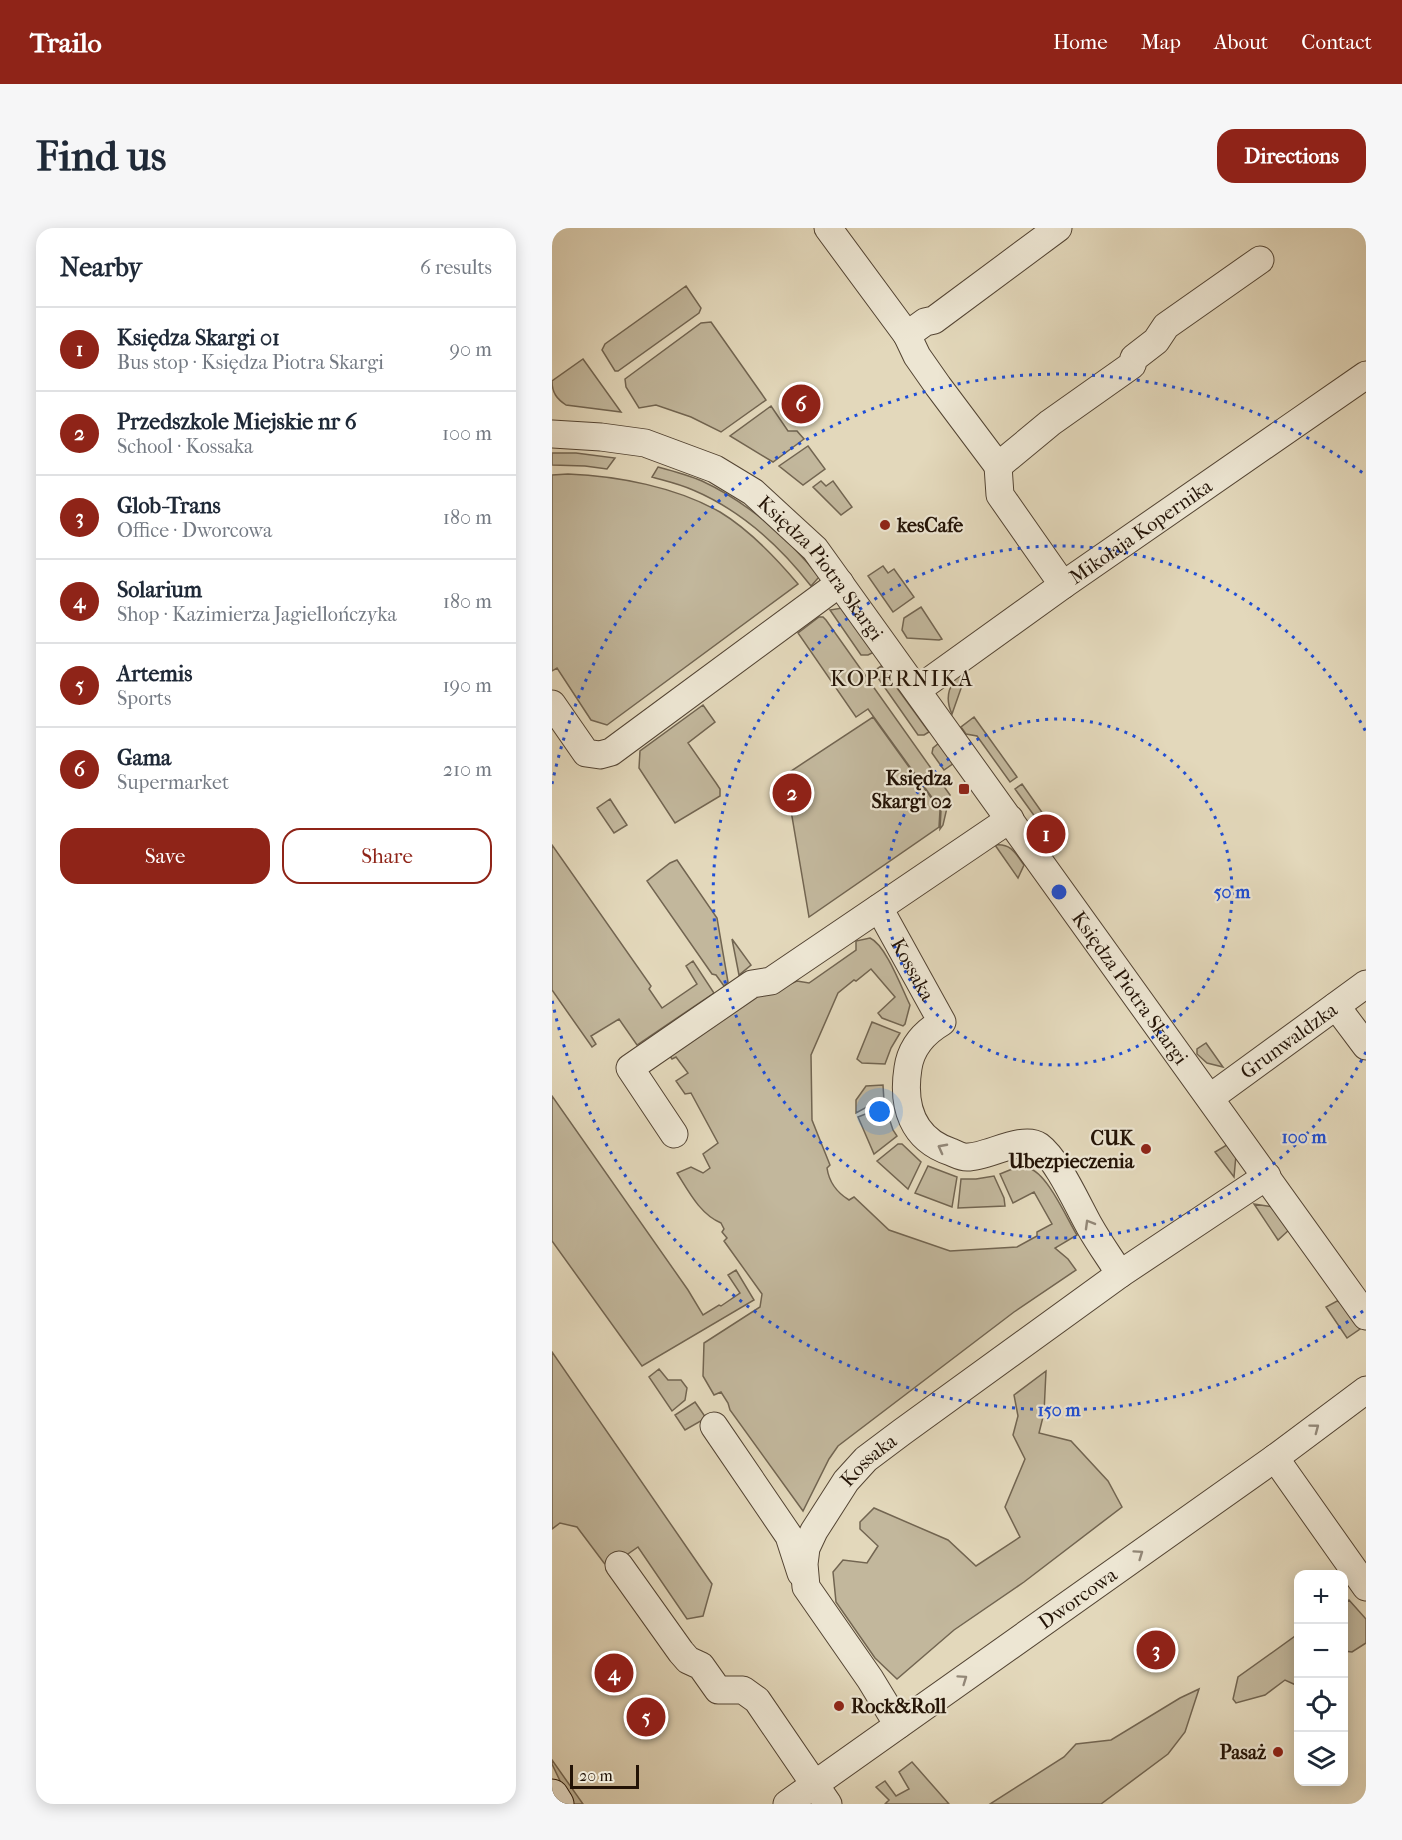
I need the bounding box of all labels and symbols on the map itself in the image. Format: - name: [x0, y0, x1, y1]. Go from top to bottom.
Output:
- pin: 6: [782, 382, 820, 426]
- street label: Mikołaja Kopernika: [1065, 474, 1217, 589]
- street label: Księdza Piotra Skargi: [753, 491, 888, 645]
- place label: kesCafe: [896, 514, 963, 537]
- marker: kesCafe: [878, 518, 892, 532]
- district label: KOPERNIKA: [830, 666, 974, 692]
- place label: Księdza Skargi 02: [871, 767, 953, 813]
- pin: 2: [772, 770, 812, 816]
- marker: Księdza Skargi 02: [957, 782, 971, 796]
- pin: 1: [1026, 812, 1066, 856]
- centre of rings: [1049, 882, 1069, 902]
- text: 50 m: [1214, 882, 1251, 903]
- street label: Księdza Piotra Skargi: [1067, 907, 1193, 1069]
- street label: Kossaka: [886, 934, 939, 1005]
- street label: Grunwaldzka: [1236, 998, 1342, 1084]
- your location: [865, 1097, 894, 1126]
- place label: CUK Ubezpieczenia: [1008, 1127, 1135, 1173]
- text: 100 m: [1281, 1127, 1328, 1148]
- marker: CUK Ubezpieczenia: [1139, 1142, 1153, 1156]
- one-way arrow: [937, 1143, 948, 1155]
- one-way arrow: [1084, 1220, 1096, 1230]
- text: 150 m: [1038, 1400, 1081, 1421]
- one-way arrow: [1308, 1425, 1319, 1436]
- street label: Kossaka: [836, 1429, 902, 1491]
- one-way arrow: [1132, 1550, 1143, 1561]
- street label: Dworcowa: [1034, 1562, 1122, 1634]
- pin: 3: [1136, 1628, 1176, 1672]
- pin: 4: [594, 1650, 634, 1696]
- one-way arrow: [956, 1675, 967, 1686]
- pin: 5: [626, 1694, 665, 1740]
- place label: Rock&Roll: [851, 1695, 947, 1718]
- marker: Rock&Roll: [832, 1699, 846, 1713]
- place label: Pasaż: [1219, 1741, 1266, 1764]
- marker: Pasaż: [1271, 1745, 1285, 1759]
- scale bar: [570, 1762, 639, 1790]

